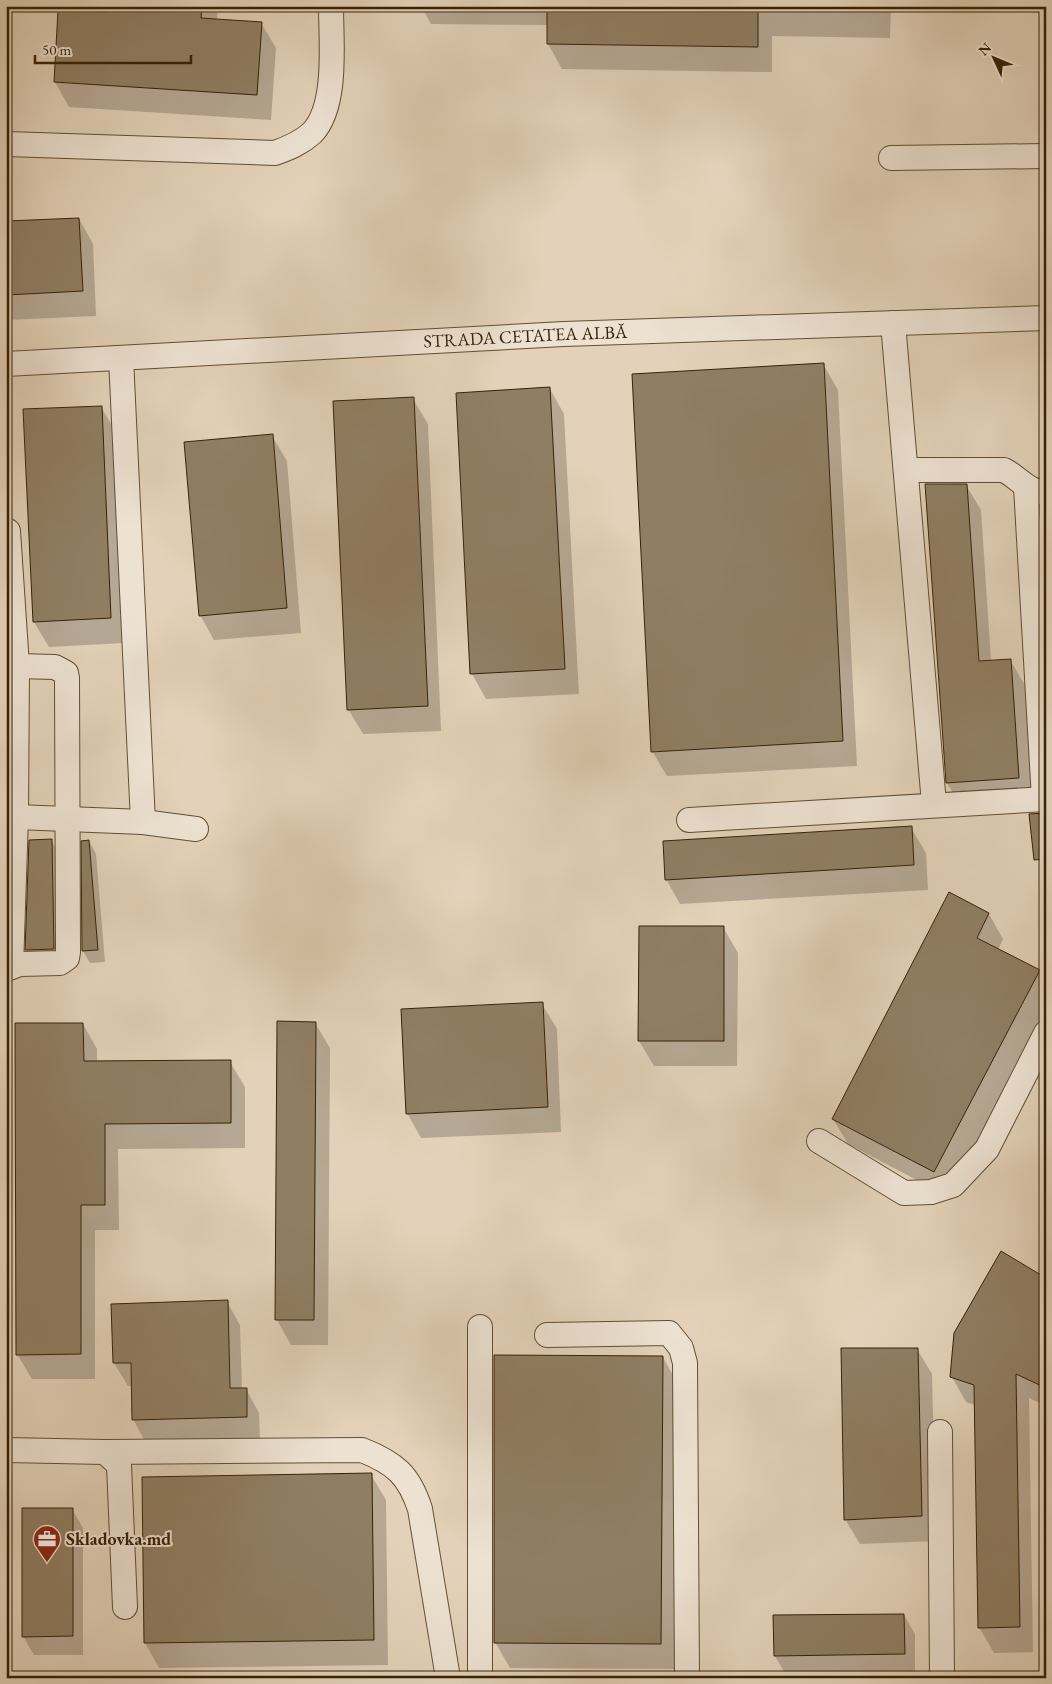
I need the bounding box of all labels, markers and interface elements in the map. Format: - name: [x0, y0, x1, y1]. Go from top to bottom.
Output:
- scale bar: [35, 32, 191, 64]
- north arrow: [970, 32, 1020, 82]
- text: N: [974, 38, 996, 59]
- text: 50 m: [42, 40, 71, 59]
- street label: STRADA CETATEA ALBĂ: [423, 320, 628, 353]
- office icon: Skladovka.md: [32, 1524, 62, 1563]
- place label: Skladovka.md: [66, 1527, 171, 1550]

